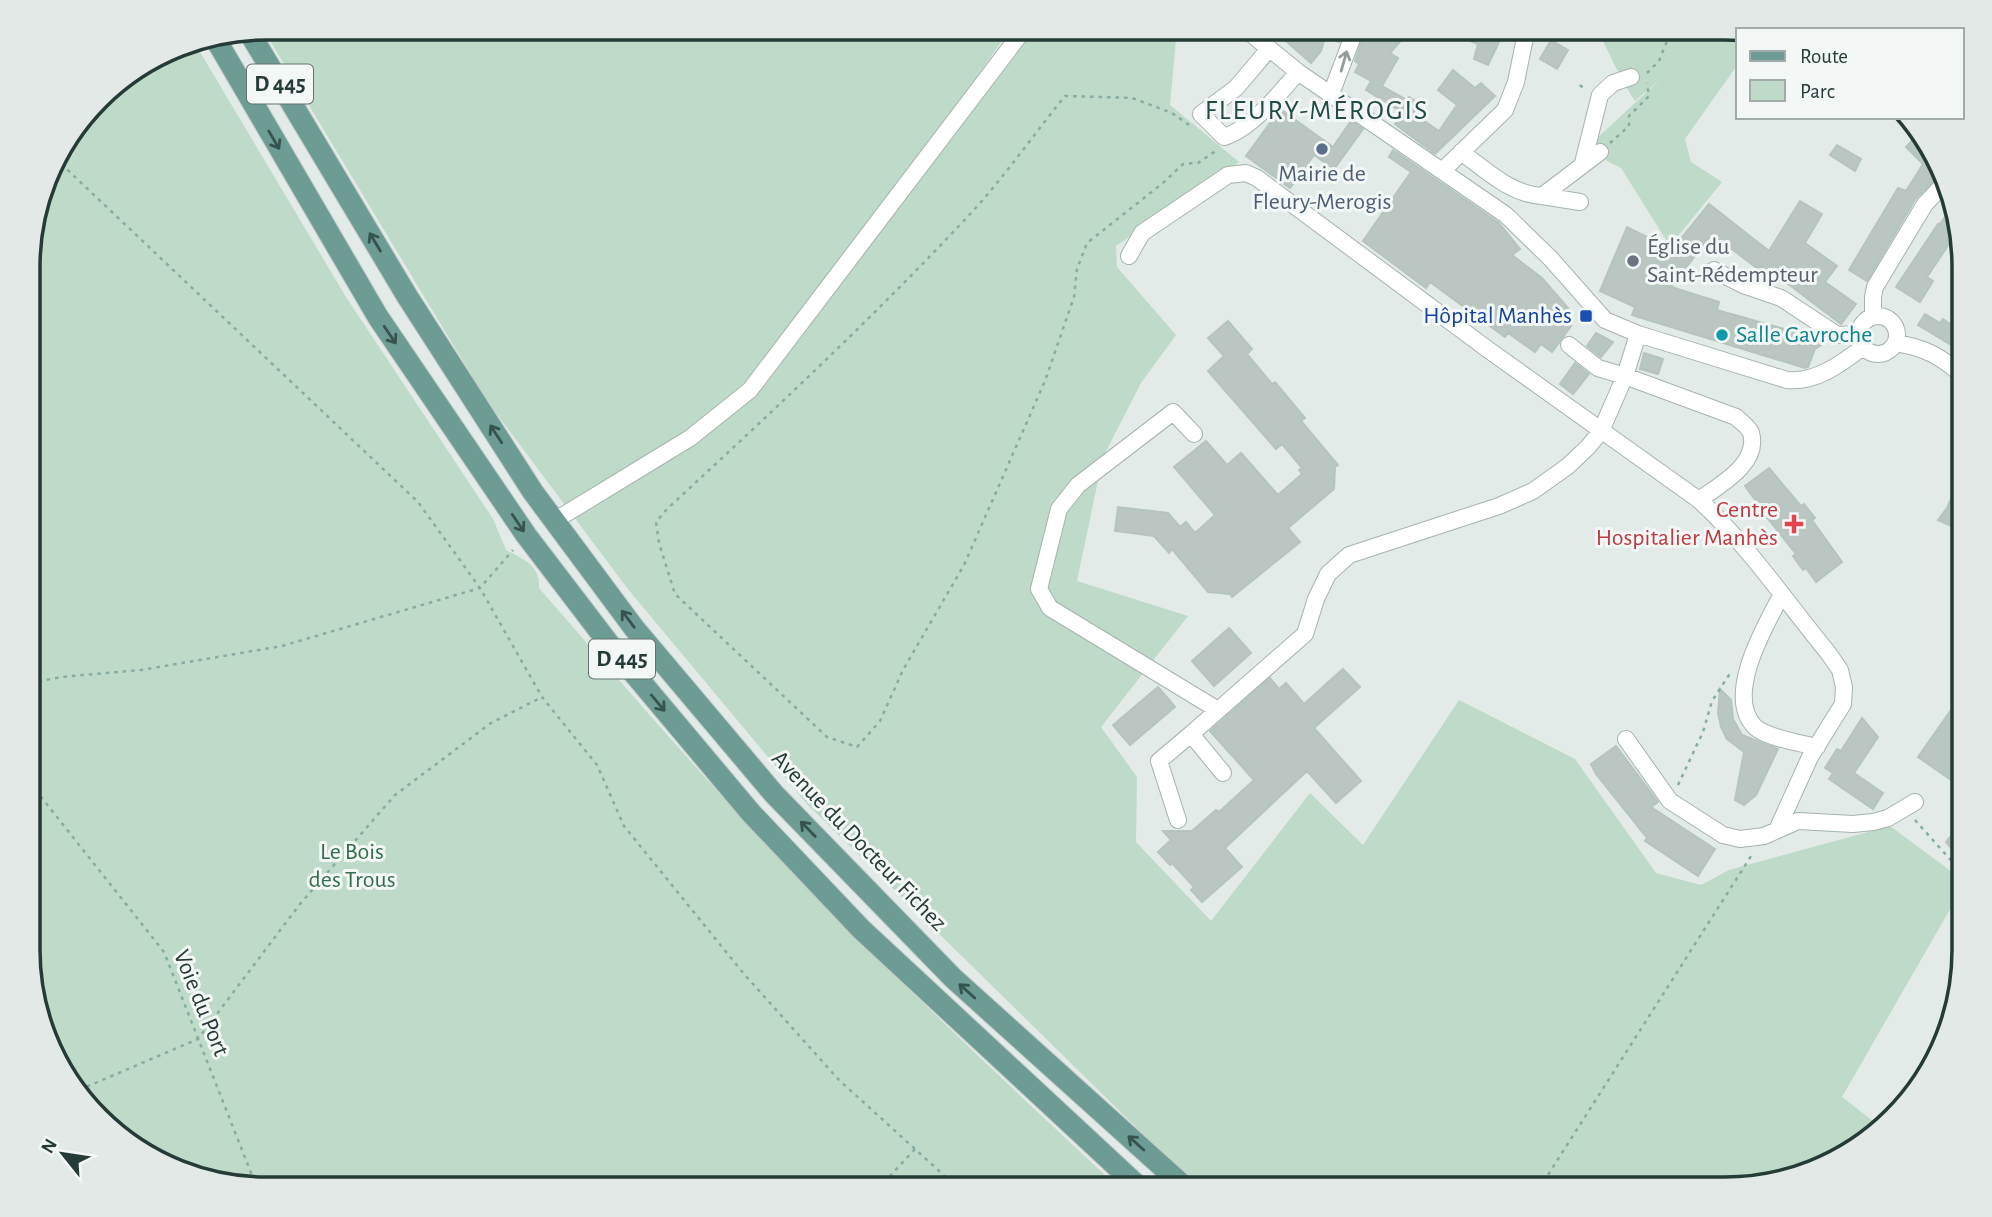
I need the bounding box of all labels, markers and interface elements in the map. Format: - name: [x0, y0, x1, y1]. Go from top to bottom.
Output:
- legend: [1736, 28, 1964, 119]
- text: Route: [1800, 46, 1848, 67]
- one-way arrow: [1338, 50, 1351, 72]
- road number: D 445: [247, 64, 313, 104]
- text: Parc: [1800, 81, 1835, 102]
- district label: FLEURY-MÉROGIS: [1205, 94, 1429, 125]
- one-way arrow: [267, 129, 281, 149]
- marker: Mairie de Fleury-Merogis: [1314, 141, 1330, 157]
- place label: Mairie de Fleury-Merogis: [1252, 162, 1392, 214]
- one-way arrow: [368, 232, 382, 252]
- place label: Église du Saint-Rédempteur: [1647, 233, 1818, 287]
- marker: Église du Saint-Rédempteur: [1625, 253, 1641, 269]
- place label: Hôpital Manhès: [1423, 304, 1572, 328]
- marker: Hôpital Manhès: [1578, 308, 1594, 324]
- place label: Salle Gavroche: [1736, 323, 1872, 347]
- one-way arrow: [383, 325, 397, 345]
- marker: Salle Gavroche: [1714, 327, 1730, 343]
- one-way arrow: [489, 425, 503, 445]
- place label: Centre Hospitalier Manhès: [1596, 498, 1778, 550]
- one-way arrow: [511, 513, 525, 533]
- marker: Centre Hospitalier Manhès: [1784, 514, 1804, 534]
- one-way arrow: [620, 610, 635, 629]
- road number: D 445: [589, 639, 655, 678]
- one-way arrow: [650, 693, 666, 711]
- street label: Avenue du Docteur Fichez: [767, 746, 951, 936]
- one-way arrow: [799, 820, 816, 837]
- park label: Le Bois des Trous: [308, 840, 396, 892]
- street label: Voie du Port: [169, 947, 233, 1060]
- one-way arrow: [959, 983, 977, 999]
- north arrow: [28, 1119, 98, 1189]
- one-way arrow: [1128, 1135, 1146, 1151]
- text: N: [38, 1136, 61, 1157]

